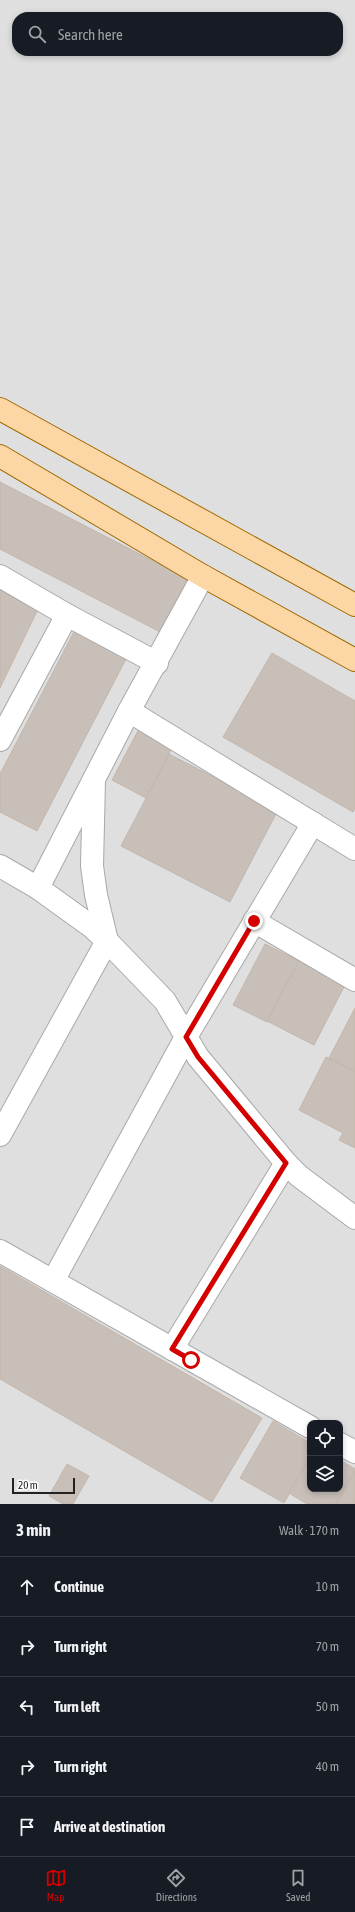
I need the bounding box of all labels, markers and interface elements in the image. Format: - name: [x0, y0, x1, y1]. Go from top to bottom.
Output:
- search box: [12, 12, 343, 56]
- icon: search: [26, 23, 48, 45]
- text: Search here: [58, 26, 123, 43]
- route end: [245, 912, 263, 930]
- route start: [182, 1351, 200, 1369]
- map controls: [307, 1420, 343, 1492]
- button: locate: [307, 1420, 343, 1456]
- button: layers: [307, 1456, 343, 1492]
- scale bar: [12, 1476, 75, 1495]
- text: 20 m: [18, 1479, 38, 1491]
- text: 3 min: [16, 1520, 51, 1540]
- text: Walk · 170 m: [279, 1523, 339, 1538]
- icon: ahead: [16, 1576, 38, 1598]
- text: Continue: [54, 1578, 104, 1595]
- text: 10 m: [316, 1579, 339, 1594]
- icon: right: [16, 1636, 38, 1658]
- text: Turn right: [54, 1638, 107, 1655]
- text: 70 m: [316, 1639, 339, 1654]
- icon: left: [16, 1696, 38, 1718]
- text: Turn left: [54, 1698, 100, 1715]
- text: 50 m: [316, 1699, 339, 1714]
- icon: right: [16, 1756, 38, 1778]
- text: Turn right: [54, 1758, 107, 1775]
- text: 40 m: [316, 1759, 339, 1774]
- icon: arrive: [16, 1816, 38, 1838]
- text: Arrive at destination: [54, 1818, 165, 1835]
- tab: Map: [45, 1867, 67, 1903]
- tab: Directions: [156, 1867, 197, 1903]
- tab: Saved: [286, 1867, 310, 1903]

